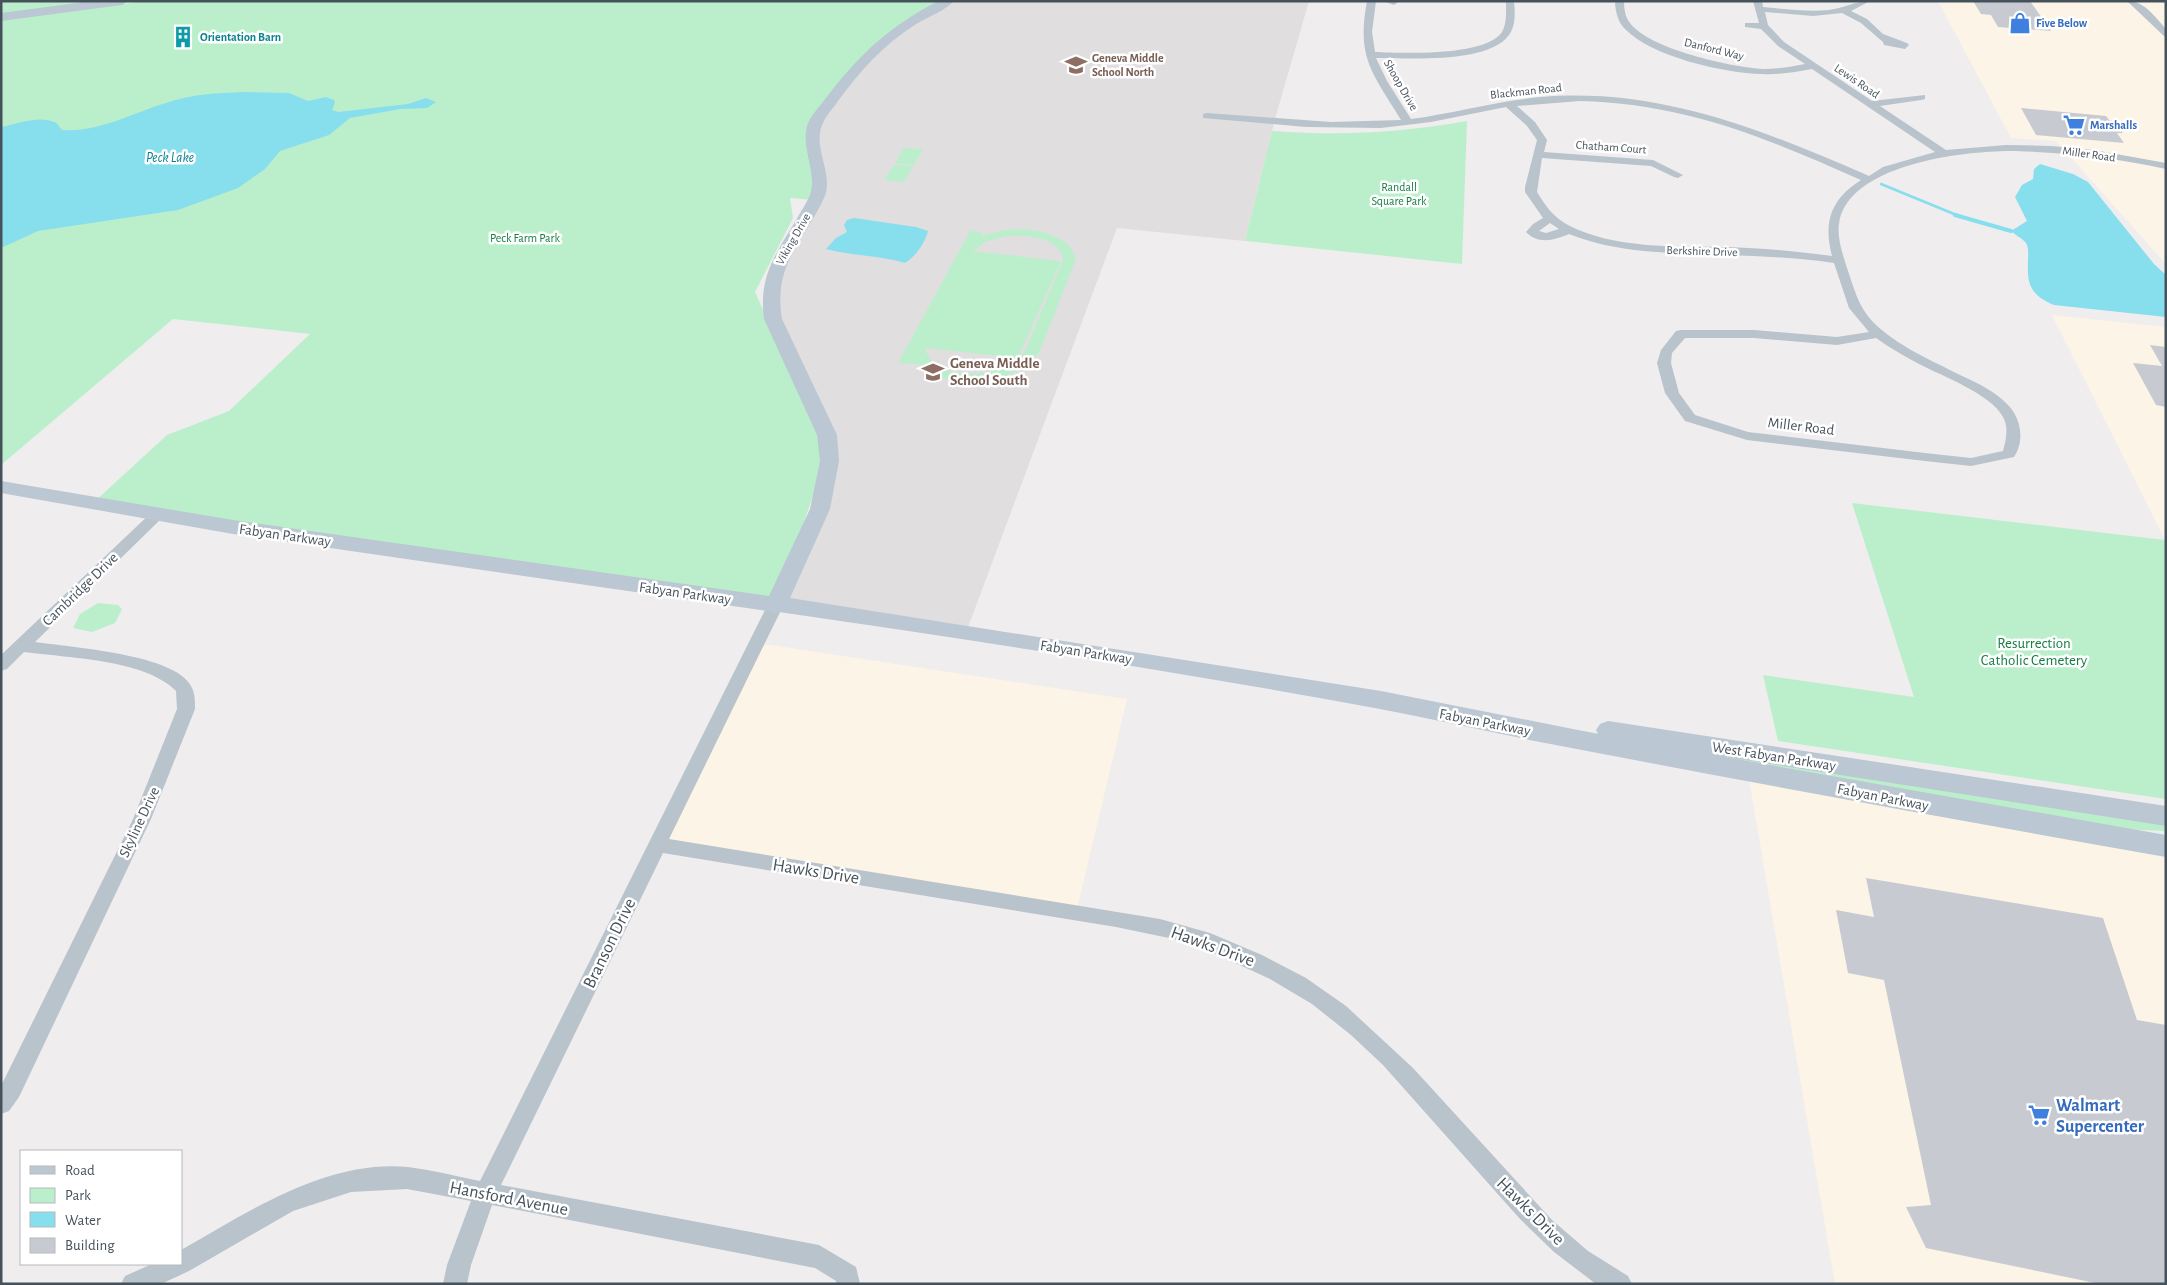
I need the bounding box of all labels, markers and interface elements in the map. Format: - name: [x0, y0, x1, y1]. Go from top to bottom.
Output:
- shop icon: Five Below: [2007, 10, 2033, 36]
- place label: Five Below: [2036, 17, 2088, 29]
- building icon: Orientation Barn: [170, 24, 196, 50]
- place label: Orientation Barn: [200, 31, 281, 43]
- street label: Danford Way: [1683, 36, 1745, 63]
- school or university icon: Geneva Middle School North: [1063, 52, 1089, 78]
- place label: Geneva Middle School North: [1092, 52, 1164, 78]
- street label: Shoop Drive: [1382, 57, 1420, 113]
- street label: Lewis Road: [1832, 62, 1882, 100]
- street label: Blackman Road: [1490, 81, 1562, 101]
- supermarket icon: Marshalls: [2061, 112, 2087, 138]
- place label: Marshalls: [2090, 119, 2137, 131]
- street label: Chatham Court: [1575, 139, 1647, 155]
- street label: Miller Road: [2062, 144, 2116, 164]
- water label: Peck Lake: [146, 151, 194, 165]
- park label: Randall Square Park: [1371, 181, 1427, 207]
- street label: Viking Drive: [774, 211, 812, 267]
- park label: Peck Farm Park: [490, 232, 560, 244]
- street label: Berkshire Drive: [1666, 244, 1738, 258]
- place label: Geneva Middle School South: [950, 356, 1039, 388]
- school or university icon: Geneva Middle School South: [920, 359, 946, 385]
- street label: Miller Road: [1767, 415, 1835, 438]
- street label: Fabyan Parkway: [238, 522, 332, 549]
- street label: Cambridge Drive: [40, 550, 121, 629]
- street label: Fabyan Parkway: [638, 580, 732, 607]
- park label: Resurrection Catholic Cemetery: [1981, 636, 2088, 668]
- street label: Fabyan Parkway: [1039, 638, 1133, 667]
- street label: Fabyan Parkway: [1438, 706, 1532, 739]
- street label: West Fabyan Parkway: [1711, 739, 1837, 774]
- street label: Fabyan Parkway: [1836, 781, 1930, 814]
- street label: Skyline Drive: [117, 785, 162, 860]
- street label: Hawks Drive: [771, 856, 860, 888]
- street label: Branson Drive: [580, 896, 639, 991]
- street label: Hawks Drive: [1168, 924, 1257, 970]
- place label: Walmart Supercenter: [2056, 1097, 2145, 1136]
- supermarket icon: Walmart Supercenter: [2026, 1102, 2052, 1128]
- legend: [20, 1150, 182, 1265]
- text: Road: [65, 1163, 95, 1178]
- street label: Hawks Drive: [1493, 1174, 1568, 1249]
- street label: Hansford Avenue: [448, 1179, 570, 1219]
- text: Park: [65, 1188, 91, 1203]
- text: Water: [65, 1213, 101, 1228]
- text: Building: [65, 1238, 115, 1253]

